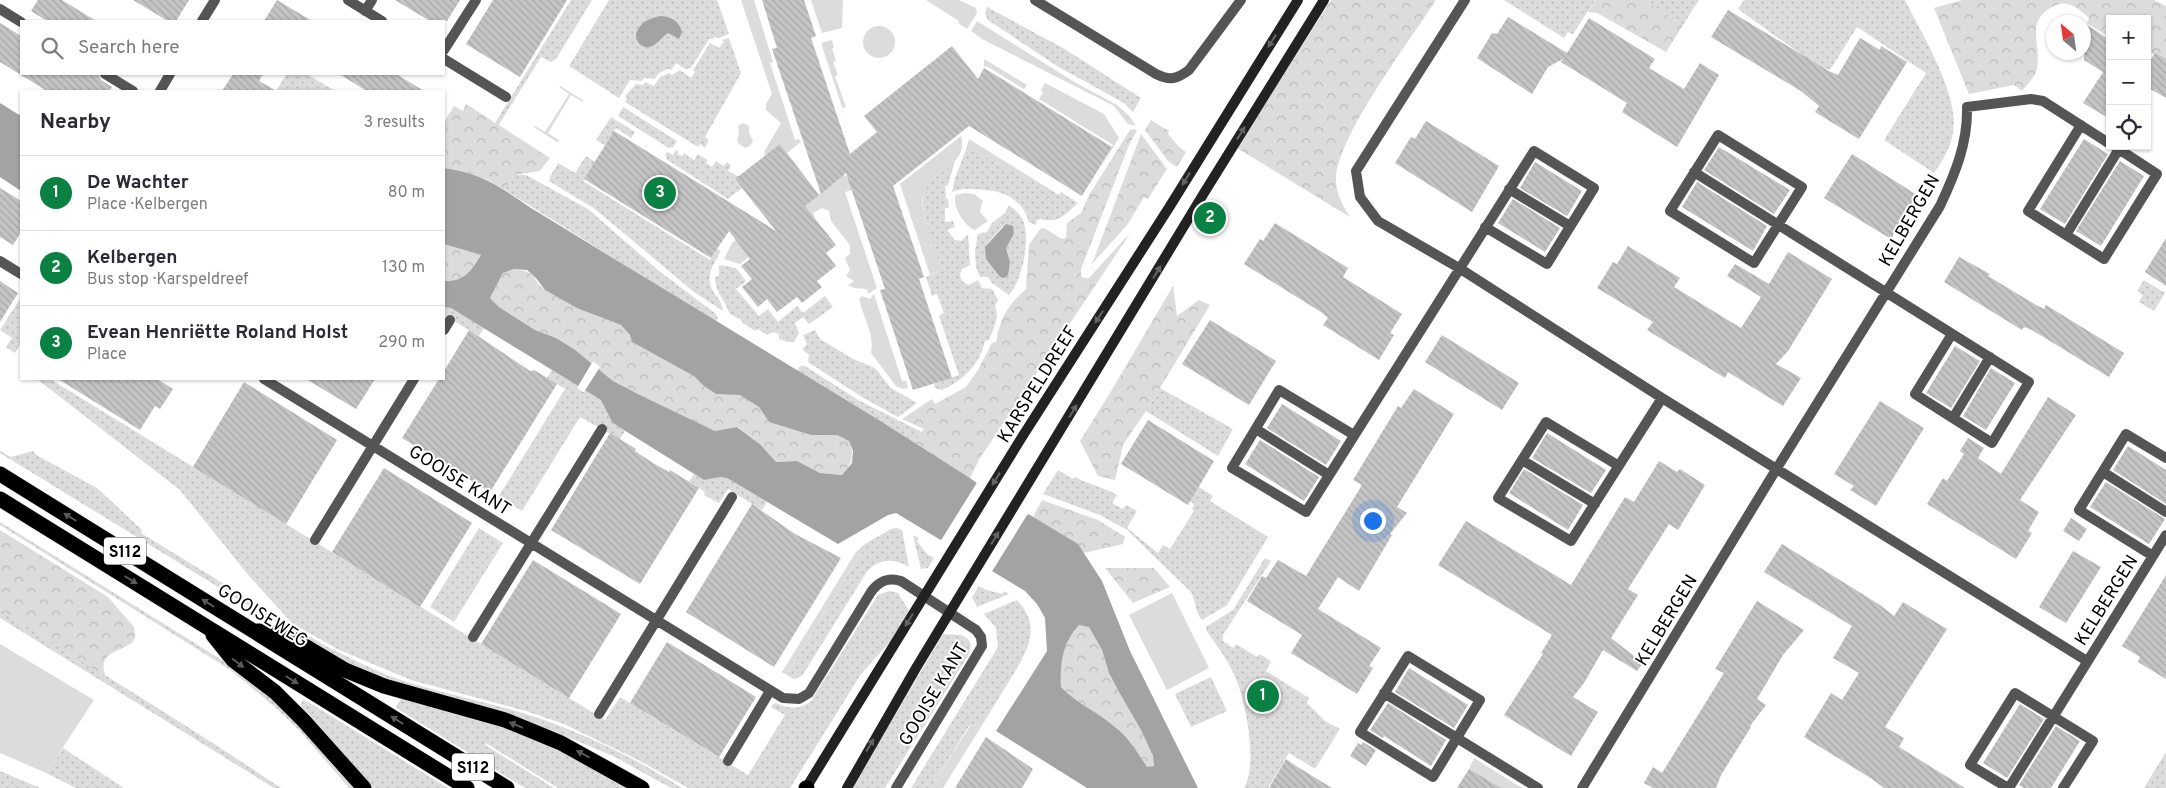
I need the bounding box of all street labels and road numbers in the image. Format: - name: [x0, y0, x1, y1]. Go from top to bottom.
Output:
- street label: KELBERGEN: [1875, 171, 1946, 271]
- street label: KARSPELDREEF: [993, 322, 1083, 448]
- street label: GOOISE KANT: [404, 441, 515, 522]
- road number: S112: [104, 538, 146, 564]
- street label: KELBERGEN: [2070, 551, 2144, 650]
- street label: KELBERGEN: [1631, 571, 1704, 671]
- street label: GOOISEWEG: [213, 579, 312, 653]
- street label: GOOISE KANT: [894, 639, 974, 751]
- road number: S112: [452, 754, 494, 780]

